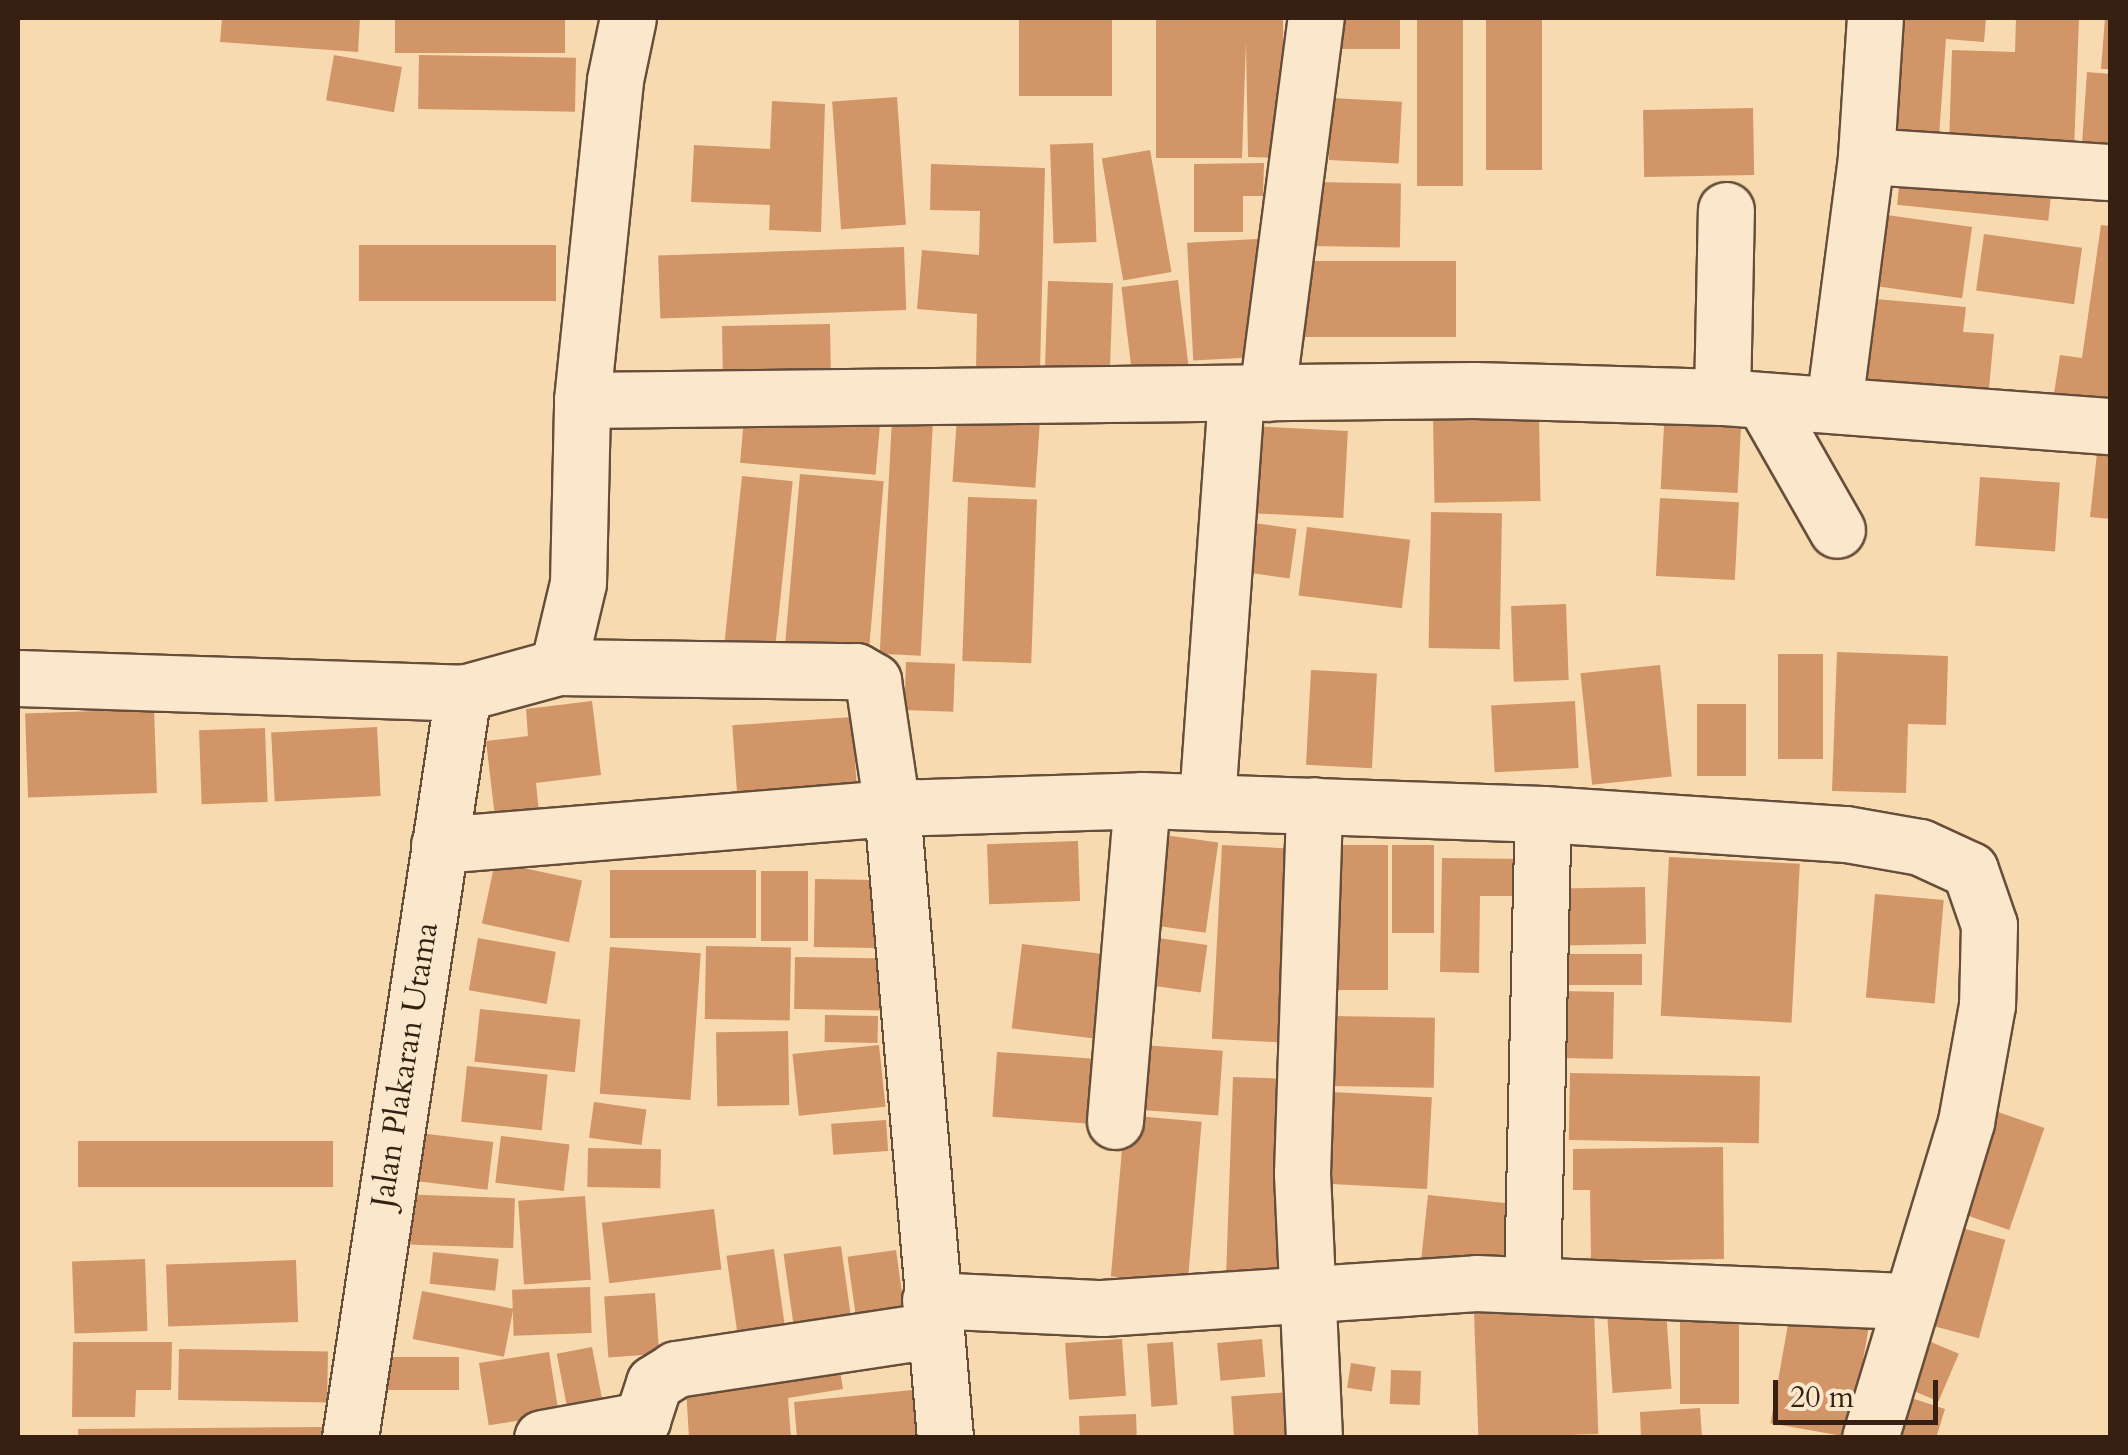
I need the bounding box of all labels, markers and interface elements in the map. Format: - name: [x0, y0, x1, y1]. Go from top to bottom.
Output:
- street label: Jalan Plakaran Utama: [363, 920, 447, 1210]
- scale bar: [1778, 1360, 1943, 1422]
- text: 20 m: [1790, 1377, 1854, 1418]

